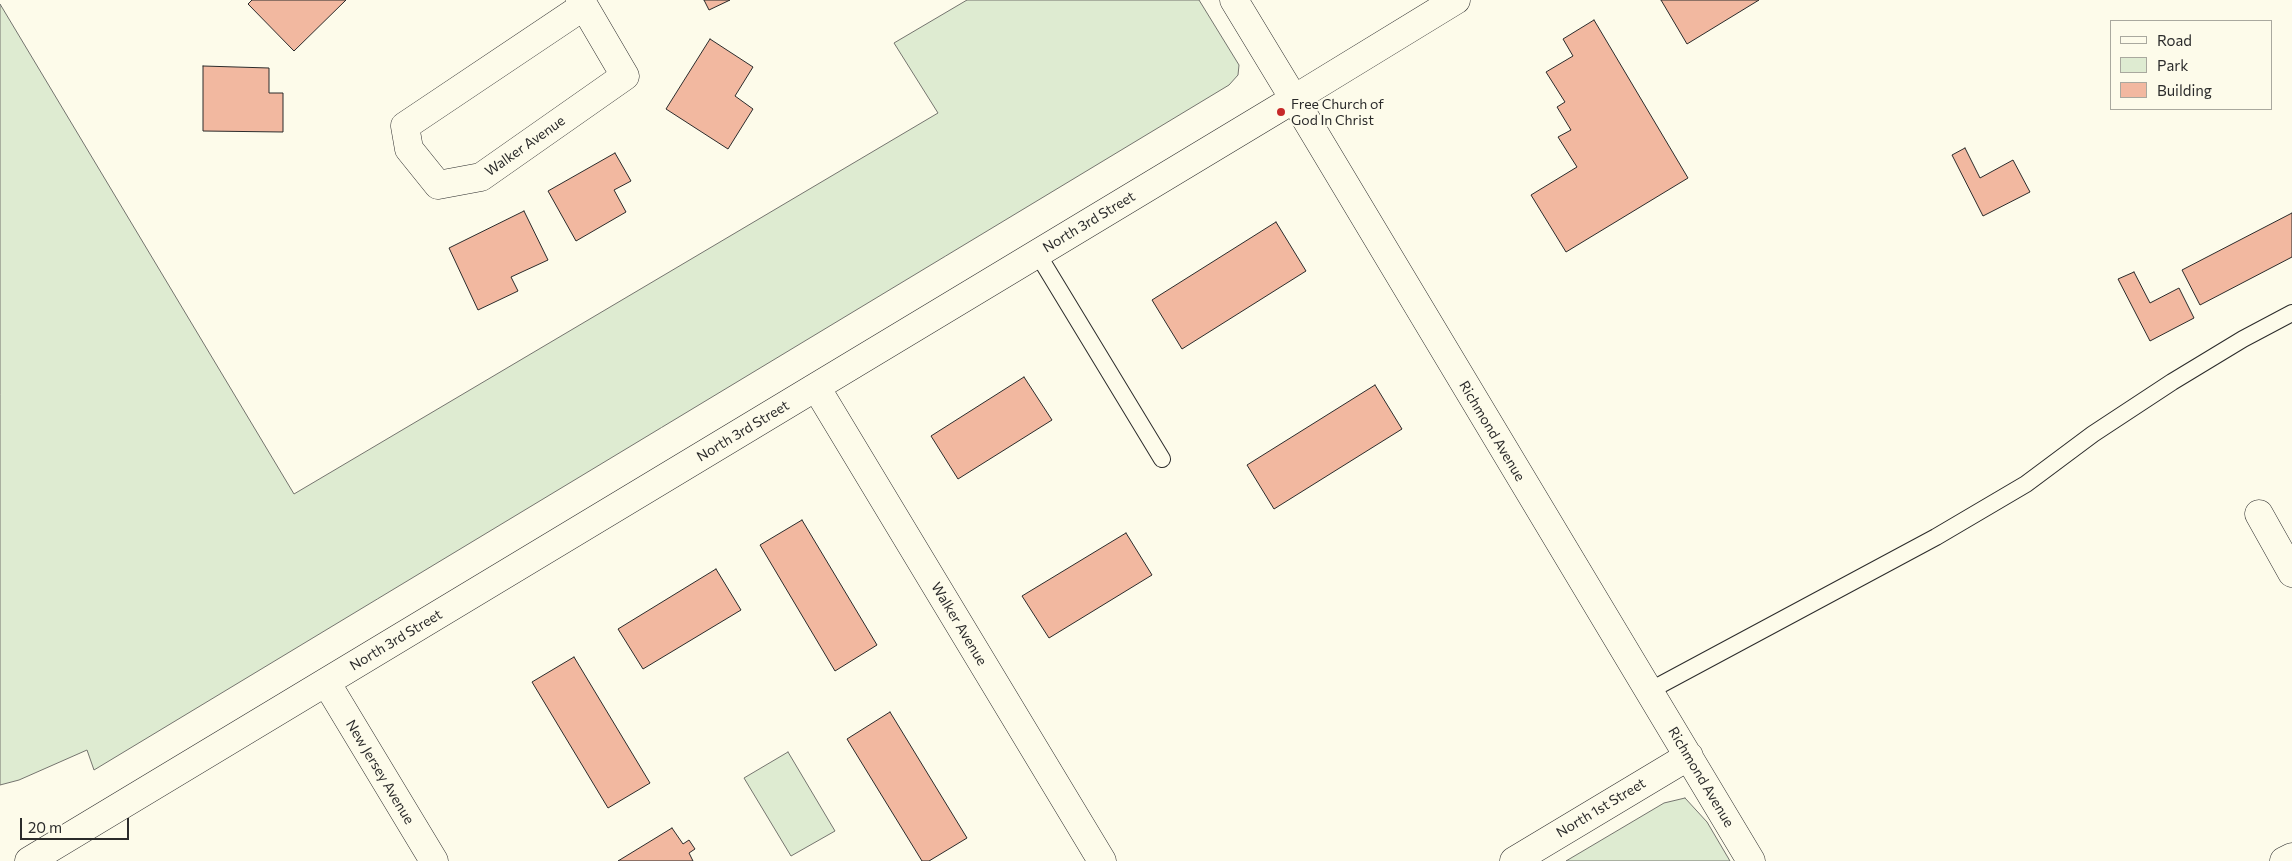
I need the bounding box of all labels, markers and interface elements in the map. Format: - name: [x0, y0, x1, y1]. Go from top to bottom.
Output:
- legend: [2110, 20, 2272, 110]
- text: Road: [2157, 31, 2192, 49]
- text: Park: [2157, 56, 2188, 74]
- text: Building: [2157, 81, 2212, 99]
- place label: Free Church of God In Christ: [1291, 96, 1384, 128]
- marker: Free Church of God In Christ: [1275, 106, 1287, 118]
- street label: Walker Avenue: [482, 112, 568, 180]
- street label: North 3rd Street: [1040, 188, 1138, 256]
- street label: Richmond Avenue: [1455, 378, 1529, 484]
- street label: North 3rd Street: [694, 397, 792, 465]
- street label: Walker Avenue: [928, 579, 990, 669]
- street label: North 3rd Street: [347, 606, 445, 674]
- street label: New Jersey Avenue: [342, 717, 418, 827]
- street label: Richmond Avenue: [1664, 724, 1738, 830]
- street label: North 1st Street: [1553, 775, 1649, 841]
- scale bar: [22, 808, 131, 840]
- text: 20 m: [28, 818, 62, 836]

